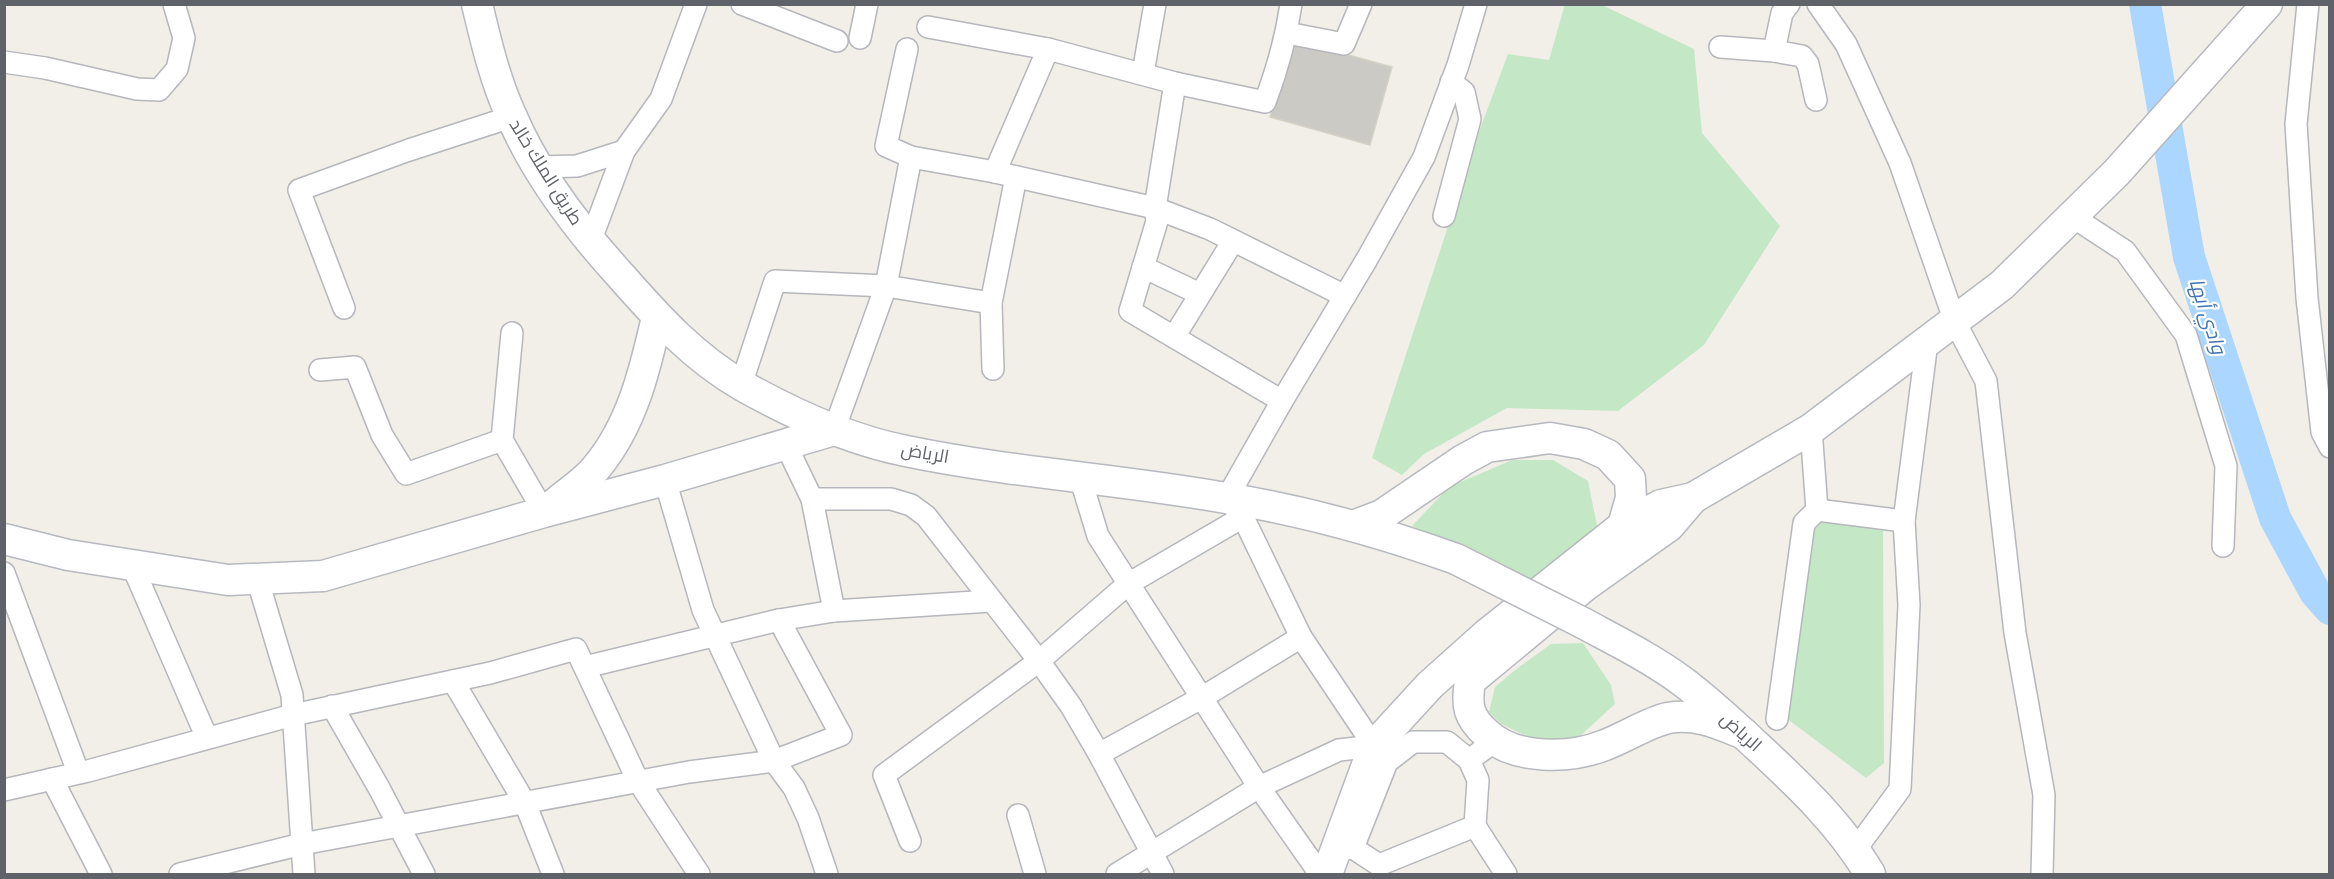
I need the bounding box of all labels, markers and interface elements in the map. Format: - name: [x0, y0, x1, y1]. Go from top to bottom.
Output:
- street label: طريق الملك خالد: [504, 115, 587, 230]
- water label: وادي أبها: [2181, 275, 2233, 359]
- street label: الرياض: [899, 438, 951, 468]
- street label: الرياض: [1716, 708, 1766, 756]

